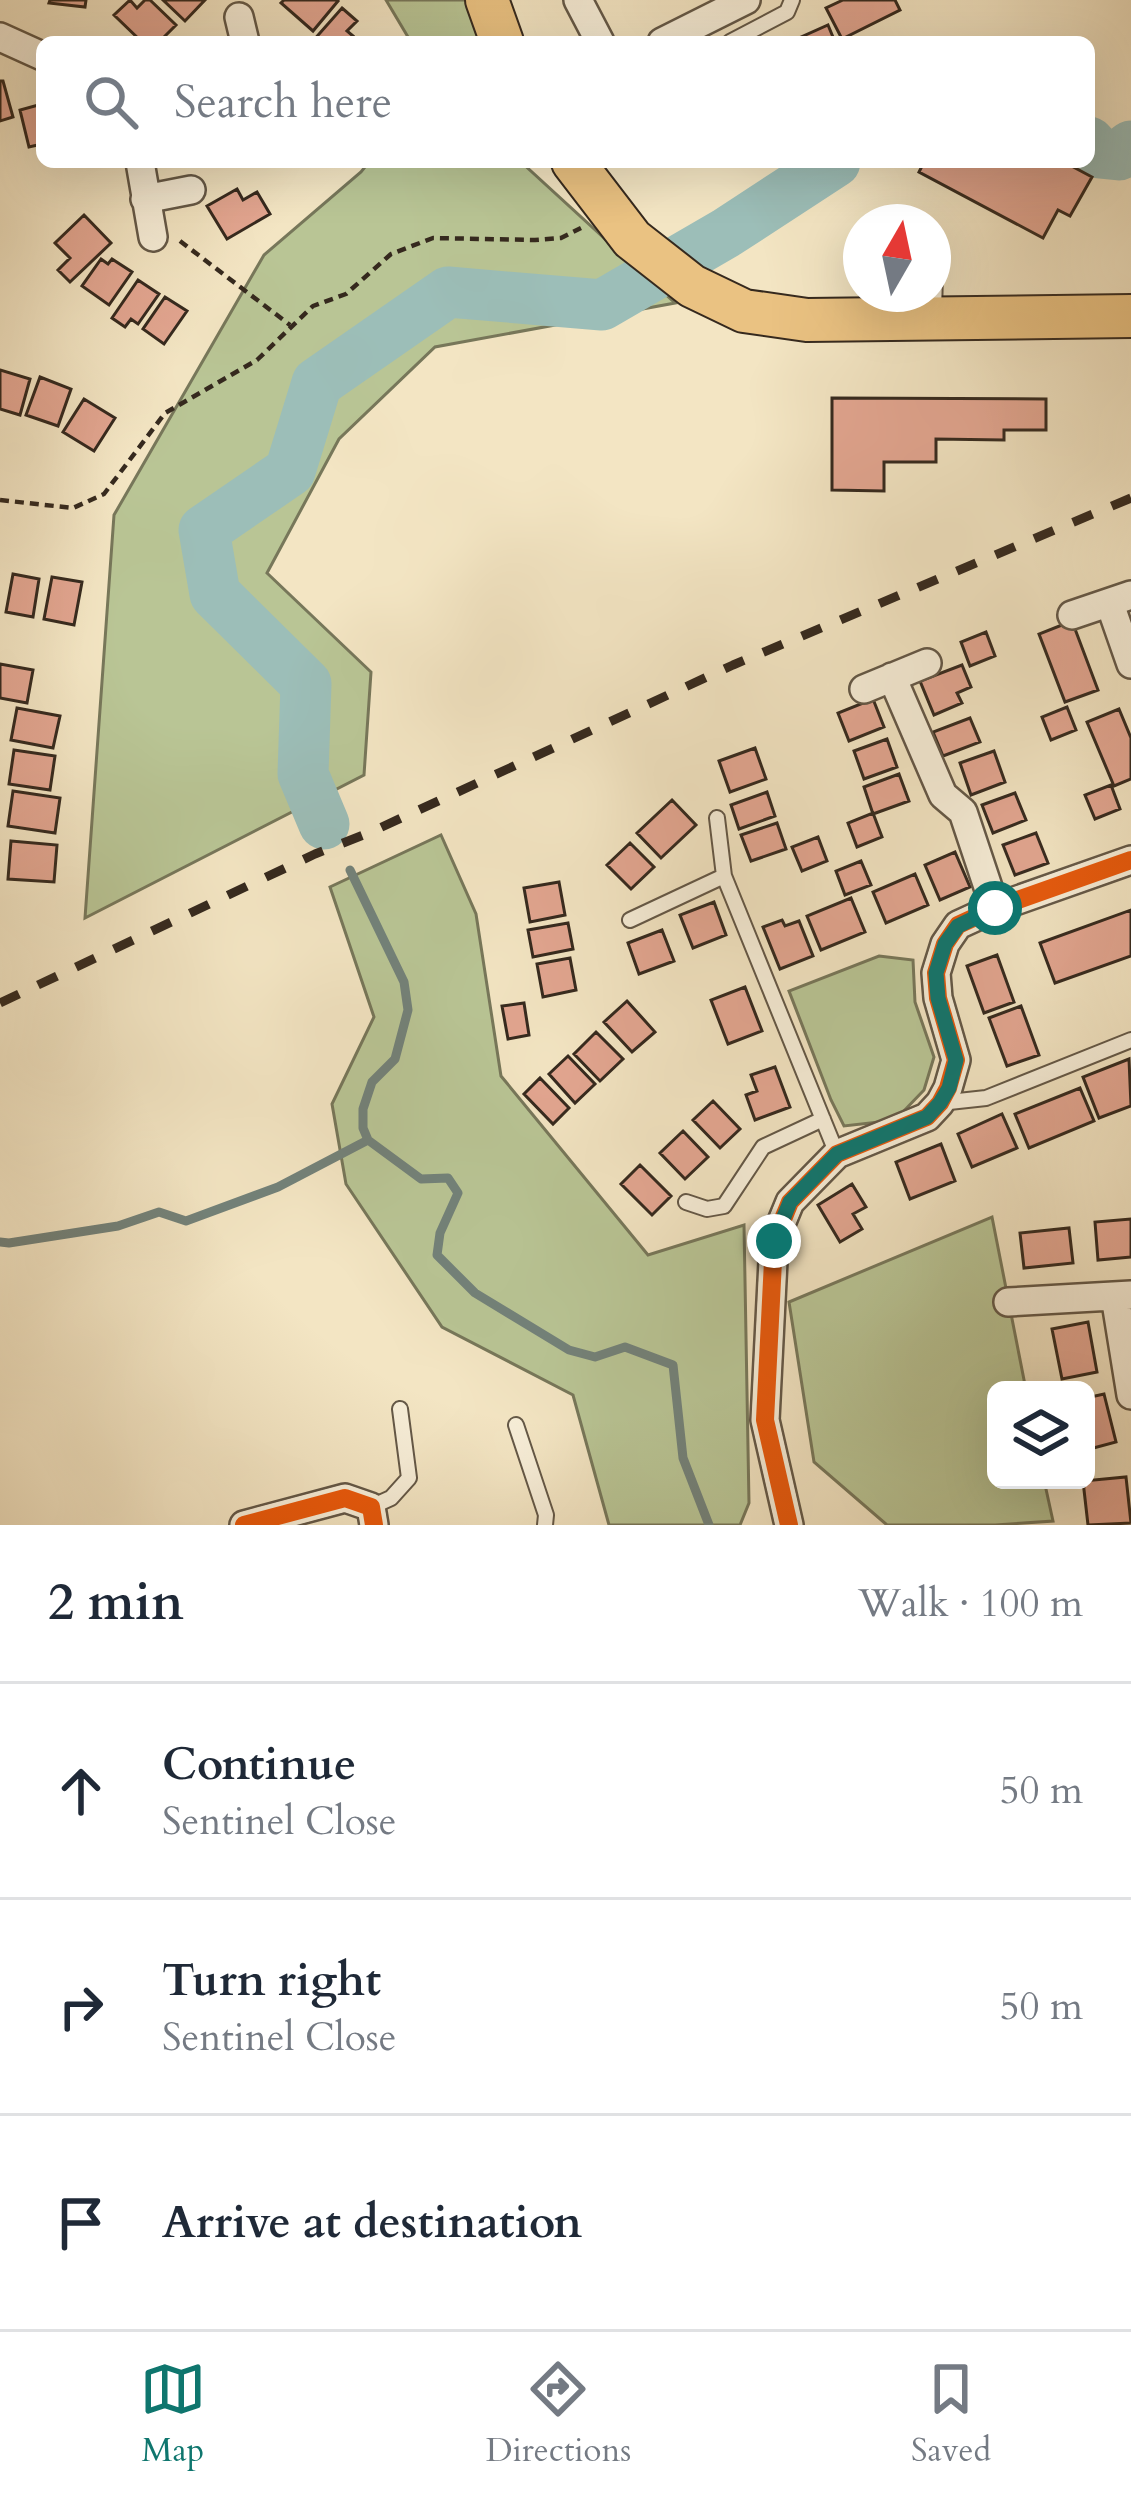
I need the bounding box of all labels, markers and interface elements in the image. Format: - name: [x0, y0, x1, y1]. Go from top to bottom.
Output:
- search box: [36, 36, 1095, 168]
- icon: search: [78, 69, 144, 135]
- text: Search here: [174, 72, 392, 133]
- north arrow: [843, 204, 951, 312]
- route start: [968, 881, 1022, 935]
- route end: [747, 1214, 801, 1268]
- map controls: [987, 1381, 1095, 1489]
- button: layers: [987, 1381, 1095, 1489]
- text: 2 min: [48, 1568, 184, 1638]
- text: Walk · 100 m: [858, 1577, 1083, 1630]
- text: Continue: [162, 1734, 356, 1795]
- icon: ahead: [48, 1758, 114, 1824]
- text: 50 m: [1000, 1764, 1083, 1817]
- text: Sentinel Close: [162, 1795, 397, 1848]
- text: Turn right: [162, 1950, 381, 2011]
- icon: right: [48, 1974, 114, 2040]
- text: 50 m: [1000, 1980, 1083, 2033]
- text: Sentinel Close: [162, 2011, 397, 2064]
- icon: arrive: [48, 2190, 114, 2256]
- text: Arrive at destination: [162, 2192, 582, 2253]
- tab: Map: [140, 2356, 206, 2473]
- tab: Directions: [486, 2356, 631, 2473]
- tab: Saved: [911, 2356, 991, 2473]

